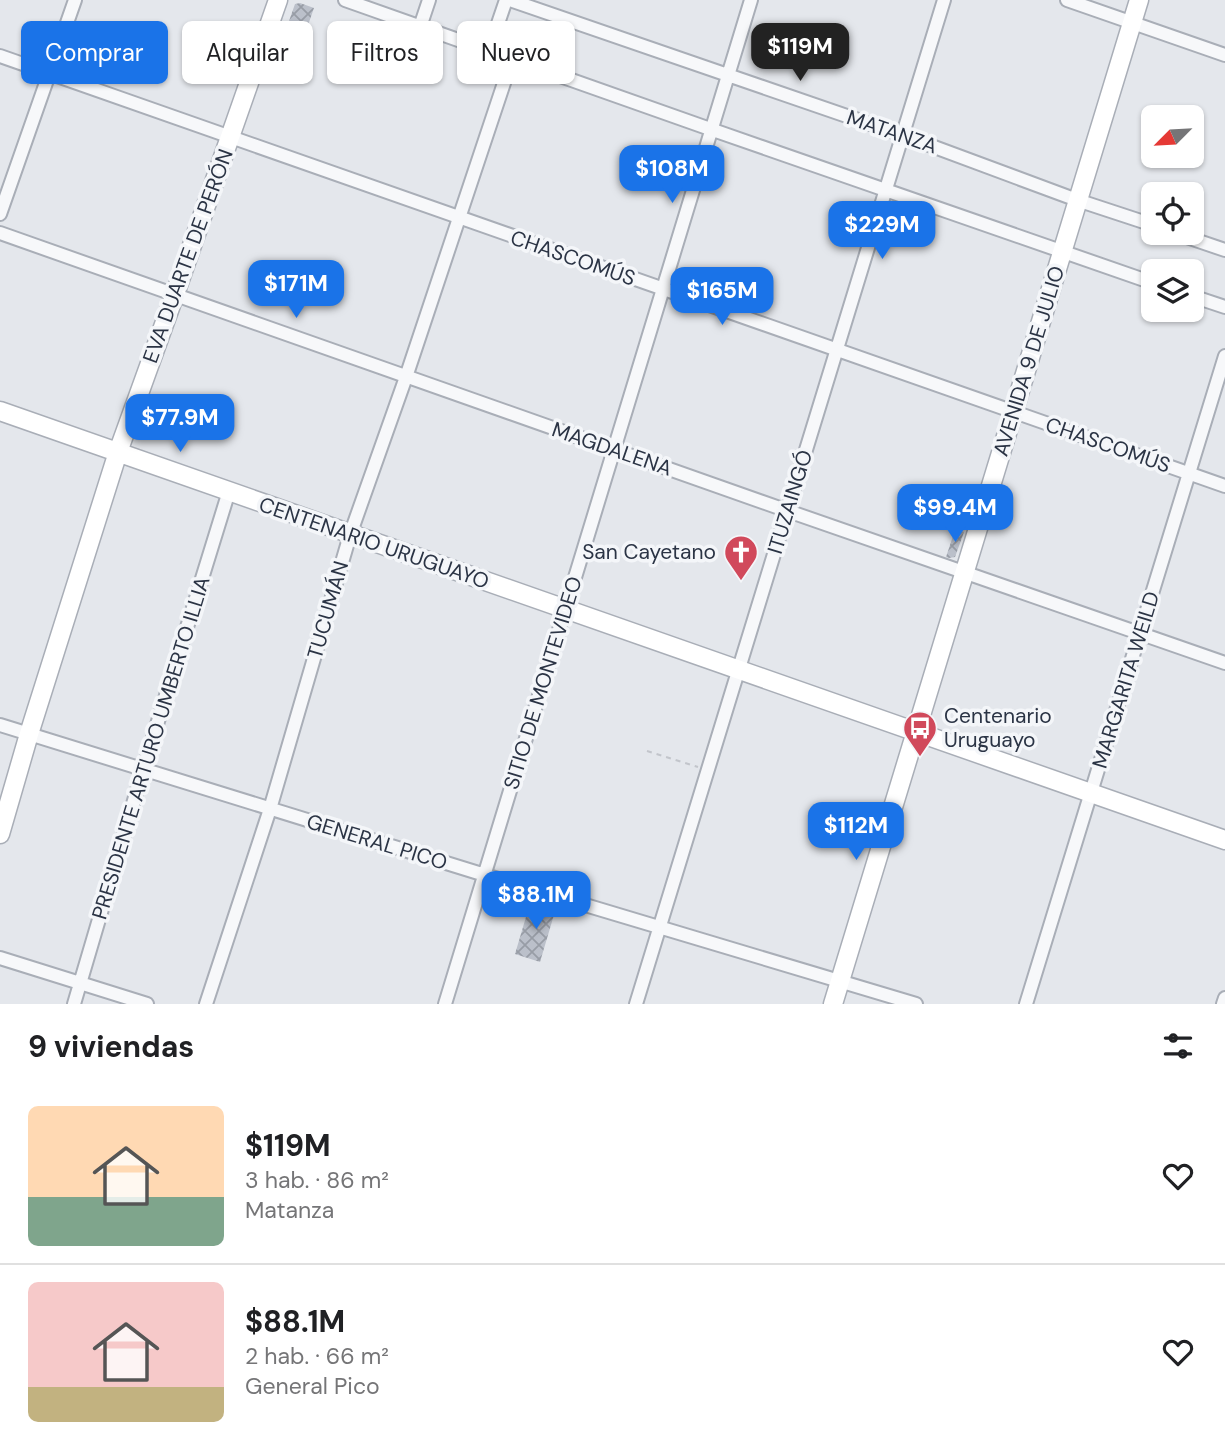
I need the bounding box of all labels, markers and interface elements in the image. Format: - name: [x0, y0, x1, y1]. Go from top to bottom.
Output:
- chip: Comprar: [21, 21, 168, 84]
- chip: Alquilar: [182, 21, 313, 84]
- chip: Filtros: [327, 21, 443, 84]
- chip: Nuevo: [457, 21, 575, 84]
- pin: $119M: [751, 24, 849, 83]
- text: $119M: [767, 31, 833, 61]
- street label: MATANZA: [843, 103, 941, 161]
- north arrow: [1141, 105, 1204, 168]
- map controls: [1141, 105, 1204, 322]
- street label: EVA DUARTE DE PERÓN: [136, 145, 240, 367]
- pin: $108M: [623, 146, 721, 205]
- text: $108M: [635, 153, 709, 183]
- button: locate: [1141, 182, 1204, 245]
- pin: $229M: [833, 202, 931, 261]
- text: $229M: [844, 209, 920, 239]
- street label: CHASCOMÚS: [507, 224, 639, 292]
- button: layers: [1141, 259, 1204, 322]
- pin: $171M: [247, 260, 345, 320]
- street label: AVENIDA 9 DE JULIO: [987, 263, 1071, 459]
- text: $171M: [264, 268, 328, 298]
- pin: $165M: [673, 268, 771, 327]
- text: $165M: [686, 275, 758, 305]
- pin: $77.9M: [123, 394, 237, 454]
- text: $77.9M: [141, 402, 219, 432]
- street label: CHASCOMÚS: [1042, 411, 1174, 479]
- street label: MAGDALENA: [548, 415, 676, 483]
- street label: ITUZAINGÓ: [761, 447, 819, 557]
- pin: $99.4M: [898, 484, 1012, 544]
- street label: CENTENARIO URUGUAYO: [255, 490, 493, 596]
- text: $99.4M: [913, 492, 997, 522]
- church icon: San Cayetano: [722, 533, 760, 582]
- place label: San Cayetano: [582, 538, 716, 566]
- street label: TUCUMÁN: [301, 558, 355, 662]
- street label: PRESIDENTE ARTURO UMBERTO ILLIA: [85, 573, 217, 923]
- street label: SITIO DE MONTEVIDEO: [497, 573, 589, 793]
- street label: MARGARITA WEILD: [1086, 588, 1166, 772]
- place label: Centenario Uruguayo: [944, 702, 1052, 754]
- bus stop icon: Centenario Uruguayo: [901, 709, 939, 758]
- pin: $112M: [807, 802, 905, 862]
- street label: GENERAL PICO: [303, 807, 451, 877]
- text: $112M: [824, 810, 888, 840]
- pin: $88.1M: [479, 872, 593, 931]
- text: $88.1M: [498, 879, 574, 909]
- text: 9 viviendas: [28, 1027, 194, 1066]
- icon: filters: [1159, 1027, 1197, 1065]
- text: $119M: [245, 1126, 331, 1165]
- icon: home: [84, 1134, 168, 1218]
- icon: heart: [1159, 1157, 1197, 1195]
- text: 3 hab. · 86 m²: [245, 1165, 389, 1195]
- text: Matanza: [245, 1195, 334, 1225]
- text: $88.1M: [245, 1302, 345, 1341]
- icon: home: [84, 1310, 168, 1394]
- icon: heart: [1159, 1333, 1197, 1371]
- text: 2 hab. · 66 m²: [245, 1341, 389, 1371]
- text: General Pico: [245, 1371, 380, 1401]

